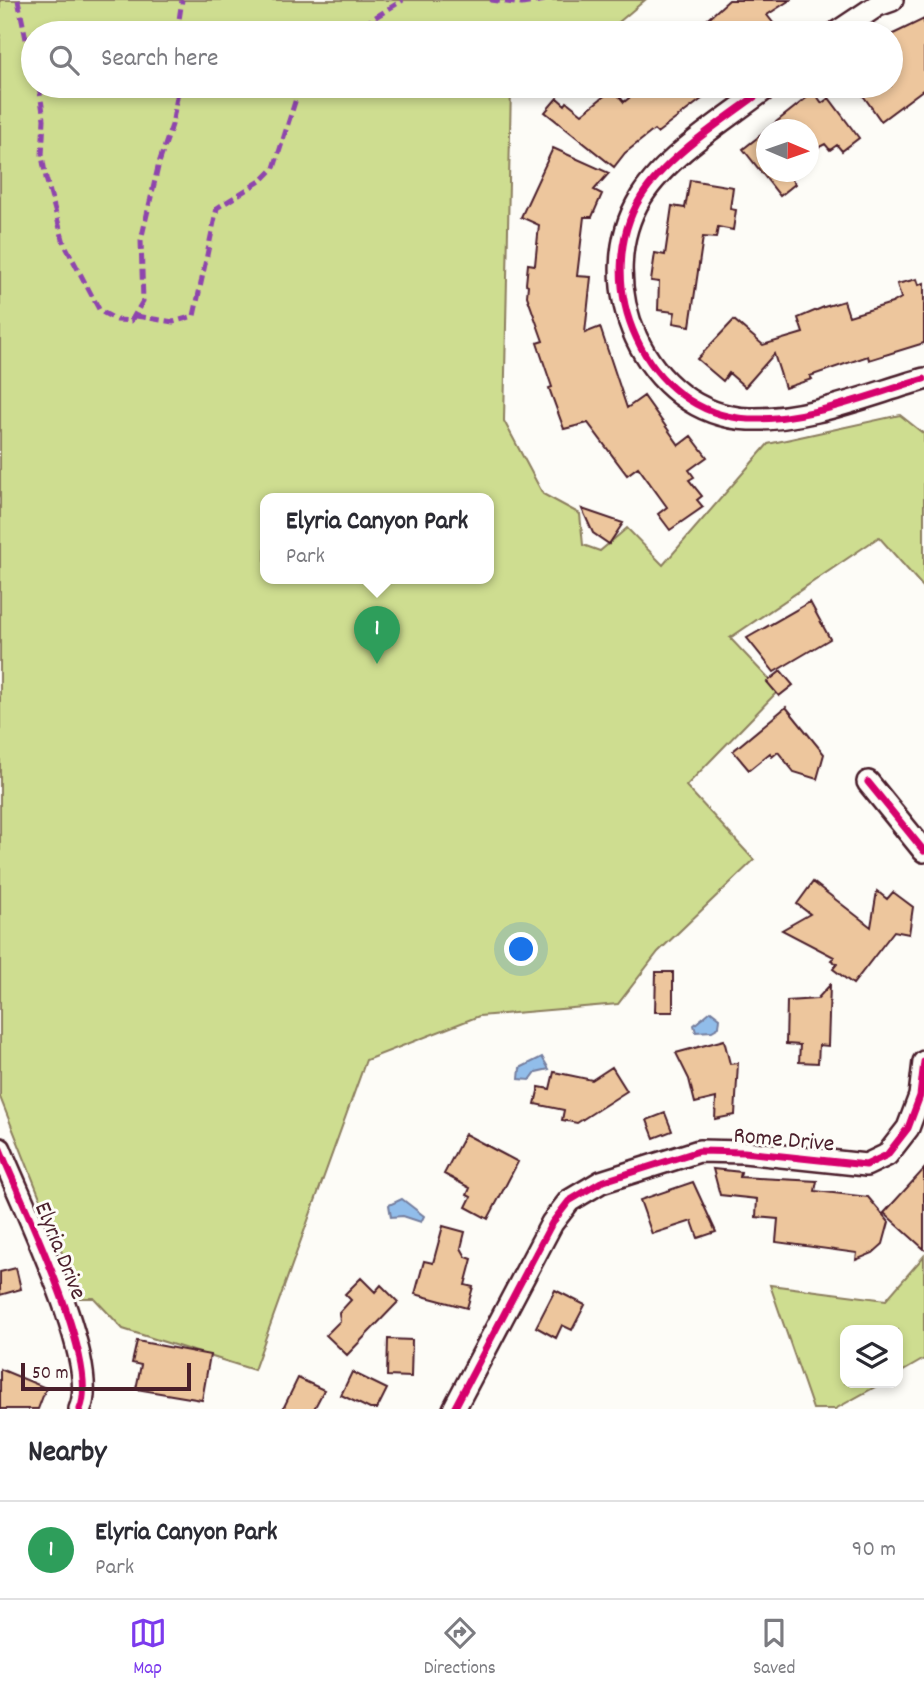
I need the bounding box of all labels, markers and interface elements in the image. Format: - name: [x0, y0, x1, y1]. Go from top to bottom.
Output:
- search box: [21, 21, 903, 98]
- icon: search: [45, 41, 83, 79]
- text: Search here: [101, 41, 219, 78]
- north arrow: [756, 119, 819, 182]
- popup: [260, 493, 494, 584]
- text: Elyria Canyon Park: [286, 504, 468, 541]
- text: Park: [286, 541, 325, 574]
- pin: 1: [354, 606, 400, 664]
- your location: [504, 932, 538, 966]
- street label: Rome Drive: [732, 1120, 836, 1162]
- street label: Elyria Drive: [24, 1197, 94, 1305]
- map controls: [840, 1325, 903, 1388]
- button: layers: [840, 1325, 903, 1388]
- scale bar: [21, 1360, 191, 1392]
- text: 50 m: [32, 1361, 69, 1388]
- text: Nearby: [28, 1433, 106, 1476]
- text: Elyria Canyon Park: [95, 1515, 278, 1552]
- text: 1: [48, 1534, 54, 1567]
- text: 90 m: [852, 1534, 896, 1567]
- text: Park: [95, 1552, 134, 1585]
- tab: Map: [129, 1614, 167, 1683]
- tab: Directions: [424, 1614, 496, 1683]
- tab: Saved: [753, 1614, 795, 1683]

